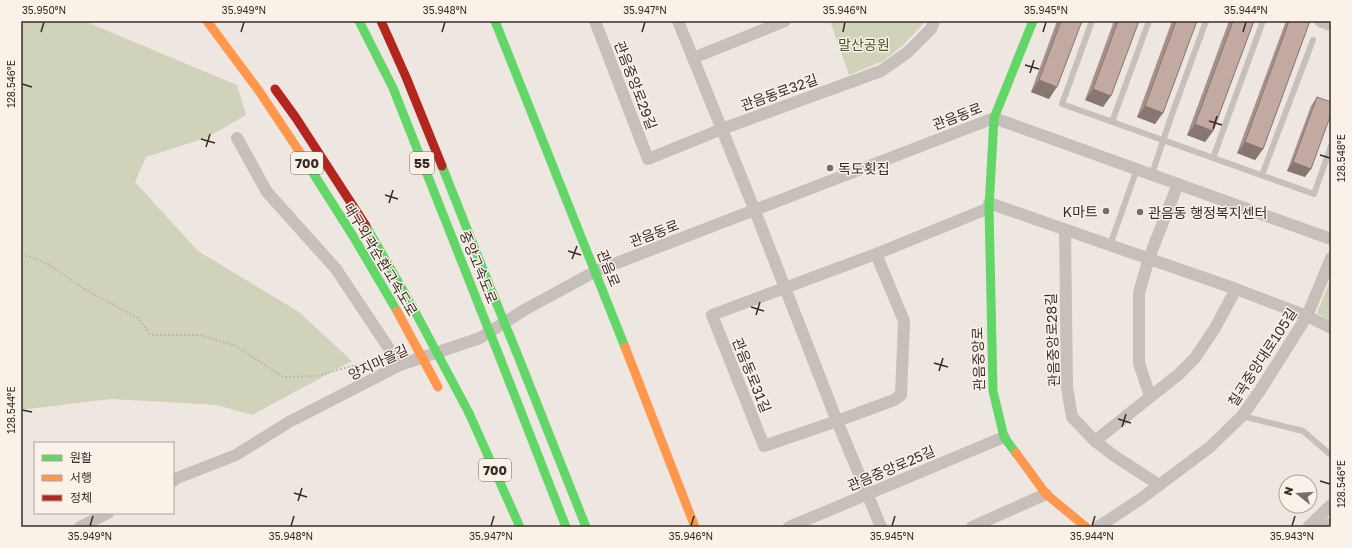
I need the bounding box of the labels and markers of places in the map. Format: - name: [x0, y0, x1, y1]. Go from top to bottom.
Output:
- place label: 독도횟집: [838, 160, 890, 177]
- marker: 독도횟집: [825, 163, 835, 173]
- place label: K마트: [1063, 203, 1098, 220]
- place label: 관음동 행정복지센터: [1148, 204, 1267, 221]
- marker: K마트: [1101, 206, 1111, 216]
- marker: 관음동 행정복지센터: [1135, 207, 1145, 217]

